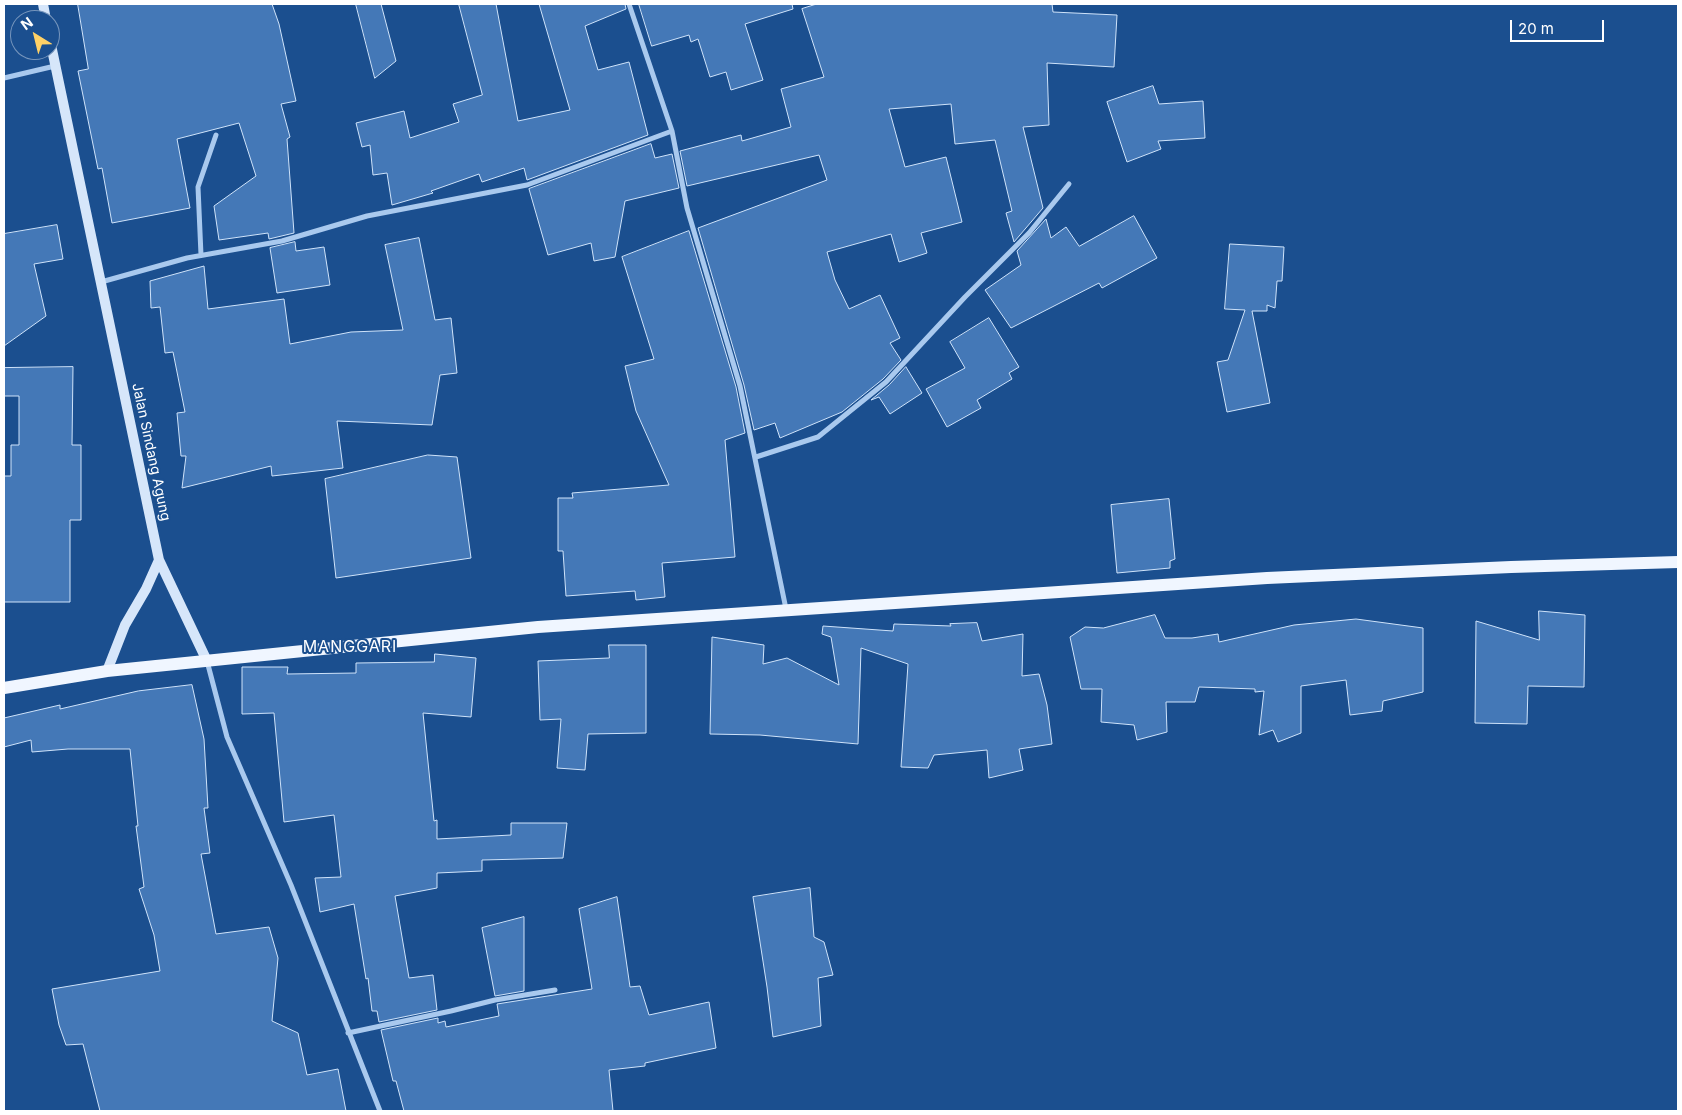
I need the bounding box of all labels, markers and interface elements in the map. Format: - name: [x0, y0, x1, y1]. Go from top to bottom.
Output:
- north arrow: [10, 10, 60, 60]
- scale bar: [1512, 10, 1606, 42]
- text: N: [17, 13, 36, 33]
- text: 20 m: [1518, 19, 1554, 38]
- street label: Jalan Sindang Agung: [128, 382, 174, 522]
- district label: MANGGARI: [302, 637, 398, 657]

